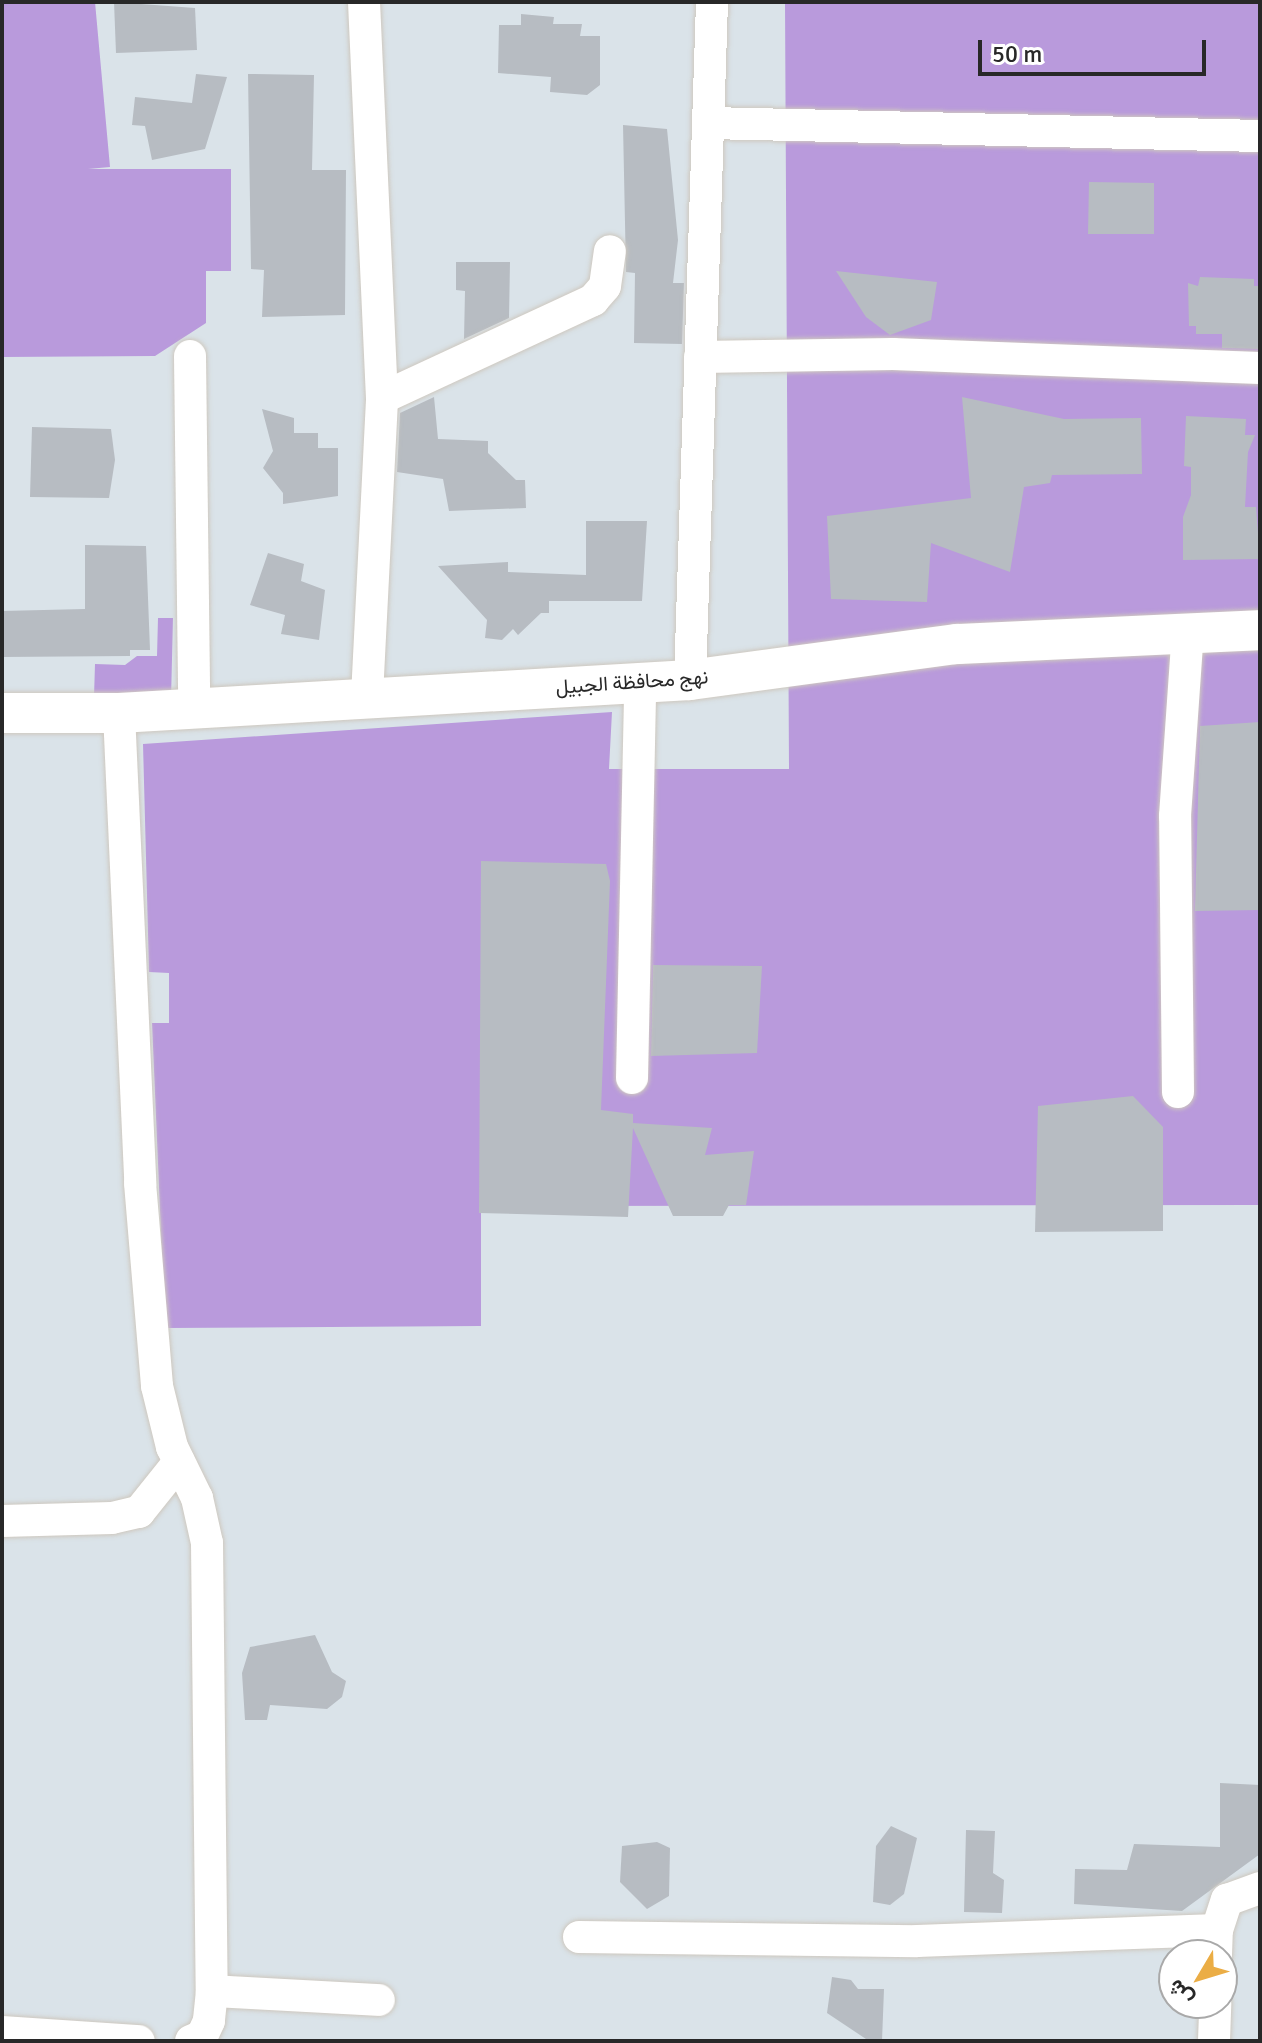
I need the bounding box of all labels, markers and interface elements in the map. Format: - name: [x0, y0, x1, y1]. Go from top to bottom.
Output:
- scale bar: [982, 24, 1210, 74]
- text: 50 m: [992, 39, 1042, 69]
- street label: نهج محافظة الجبيل: [555, 665, 709, 699]
- north arrow: [1158, 1939, 1238, 2019]
- text: ش: [1161, 1974, 1199, 2012]

